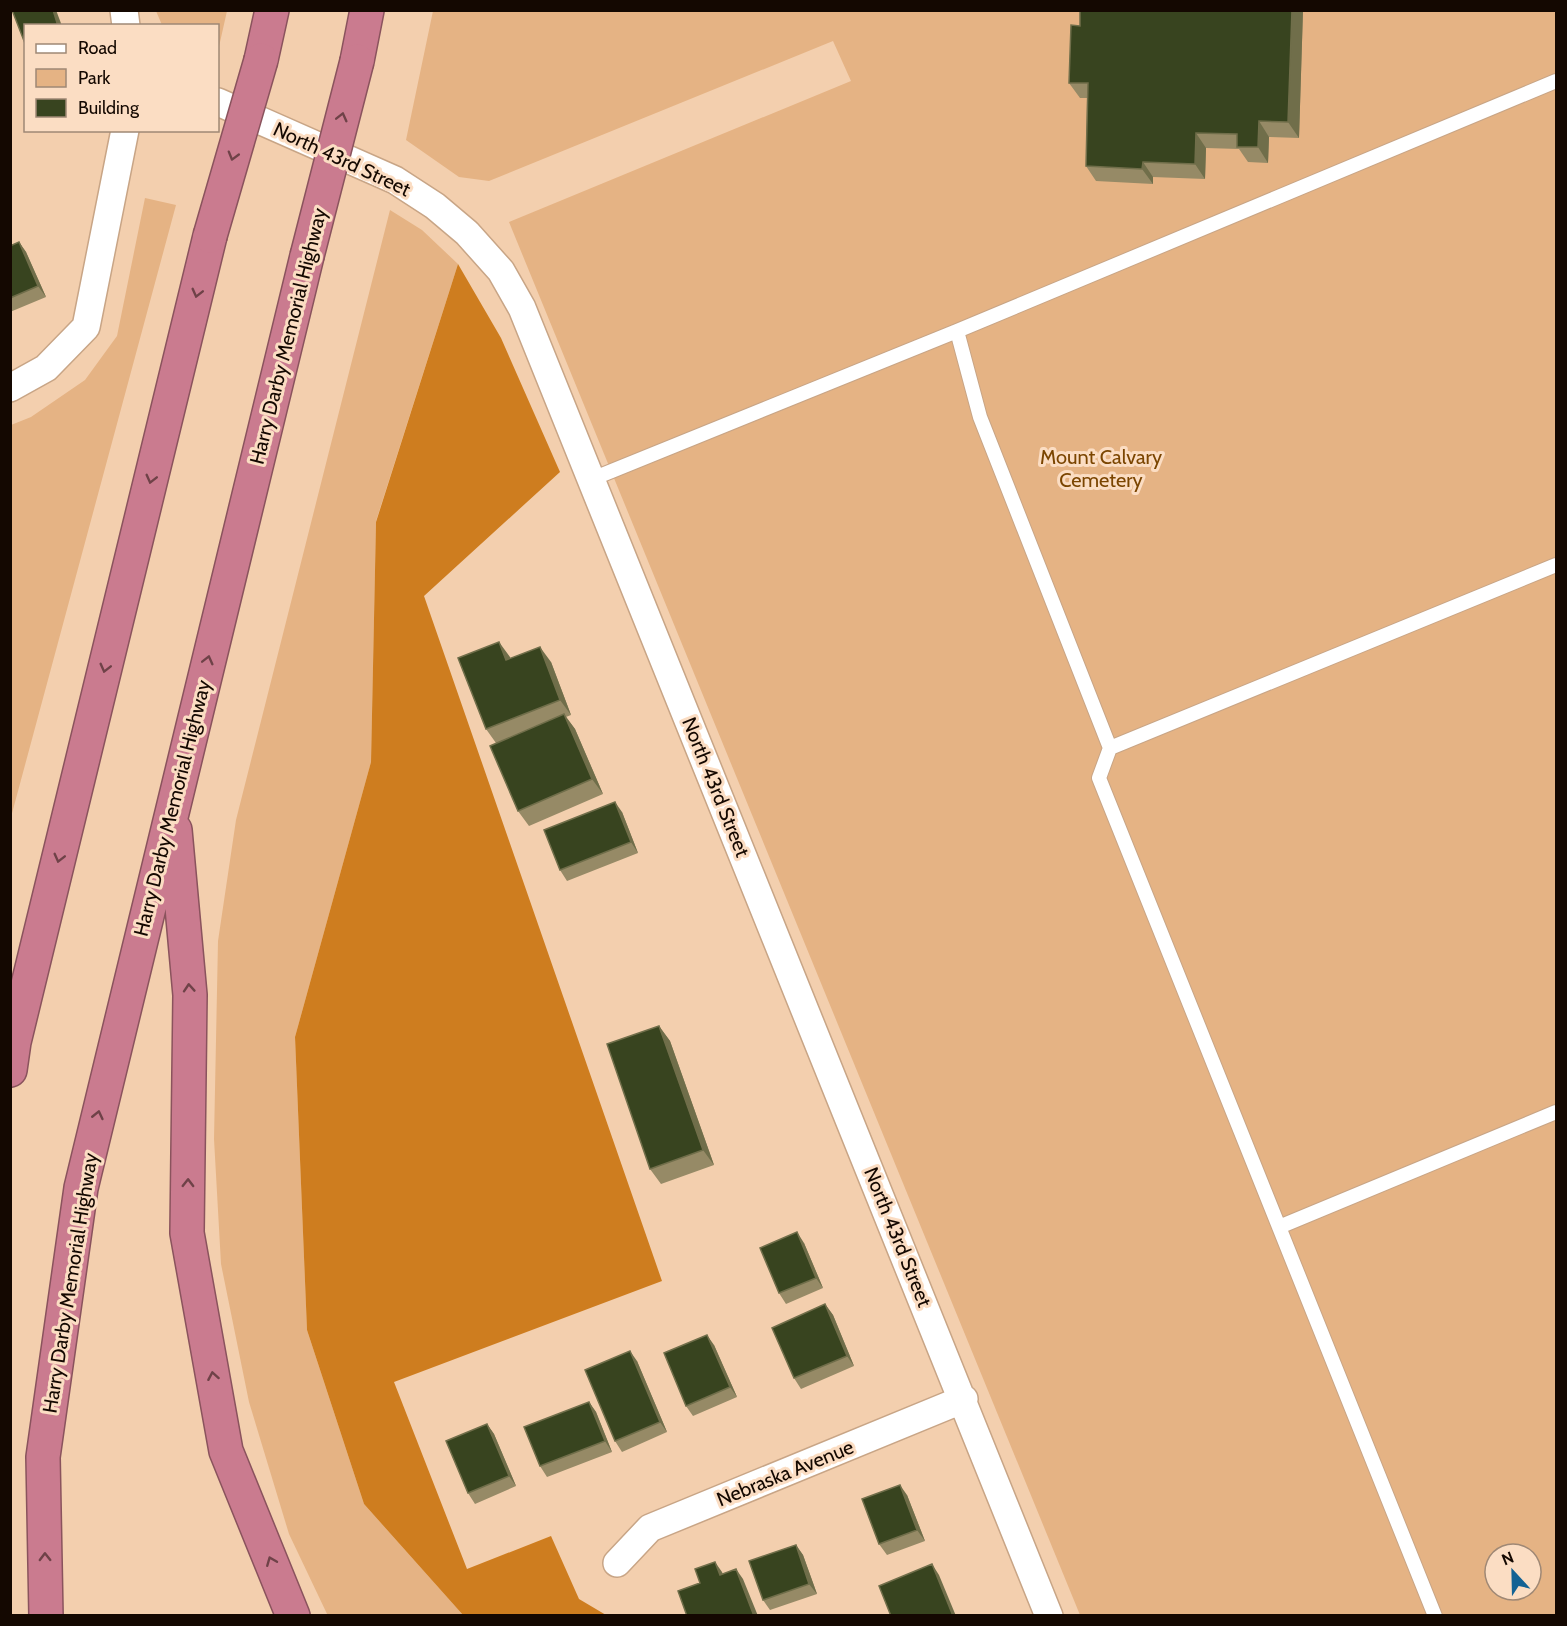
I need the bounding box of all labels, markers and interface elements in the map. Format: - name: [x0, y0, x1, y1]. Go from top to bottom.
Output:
- legend: [24, 24, 219, 132]
- text: Road: [78, 37, 117, 59]
- text: Park: [78, 67, 111, 89]
- text: Building: [78, 97, 140, 119]
- one-way arrow: [335, 113, 348, 123]
- street label: North 43rd Street: [270, 117, 415, 201]
- one-way arrow: [228, 150, 240, 161]
- street label: Harry Darby Memorial Highway: [245, 205, 331, 467]
- one-way arrow: [191, 288, 204, 298]
- park label: Mount Calvary Cemetery: [1040, 445, 1162, 492]
- one-way arrow: [146, 474, 159, 484]
- one-way arrow: [201, 655, 214, 665]
- one-way arrow: [100, 663, 113, 673]
- street label: Harry Darby Memorial Highway: [129, 677, 215, 939]
- street label: North 43rd Street: [677, 714, 755, 861]
- one-way arrow: [54, 853, 67, 863]
- one-way arrow: [183, 984, 196, 993]
- one-way arrow: [91, 1110, 104, 1120]
- street label: Harry Darby Memorial Highway: [38, 1151, 102, 1415]
- street label: North 43rd Street: [859, 1164, 937, 1311]
- one-way arrow: [182, 1179, 194, 1188]
- one-way arrow: [207, 1371, 220, 1381]
- street label: Nebraska Avenue: [713, 1435, 857, 1511]
- north arrow: [1483, 1542, 1543, 1602]
- text: N: [1499, 1548, 1516, 1569]
- one-way arrow: [39, 1553, 51, 1562]
- one-way arrow: [266, 1557, 278, 1568]

